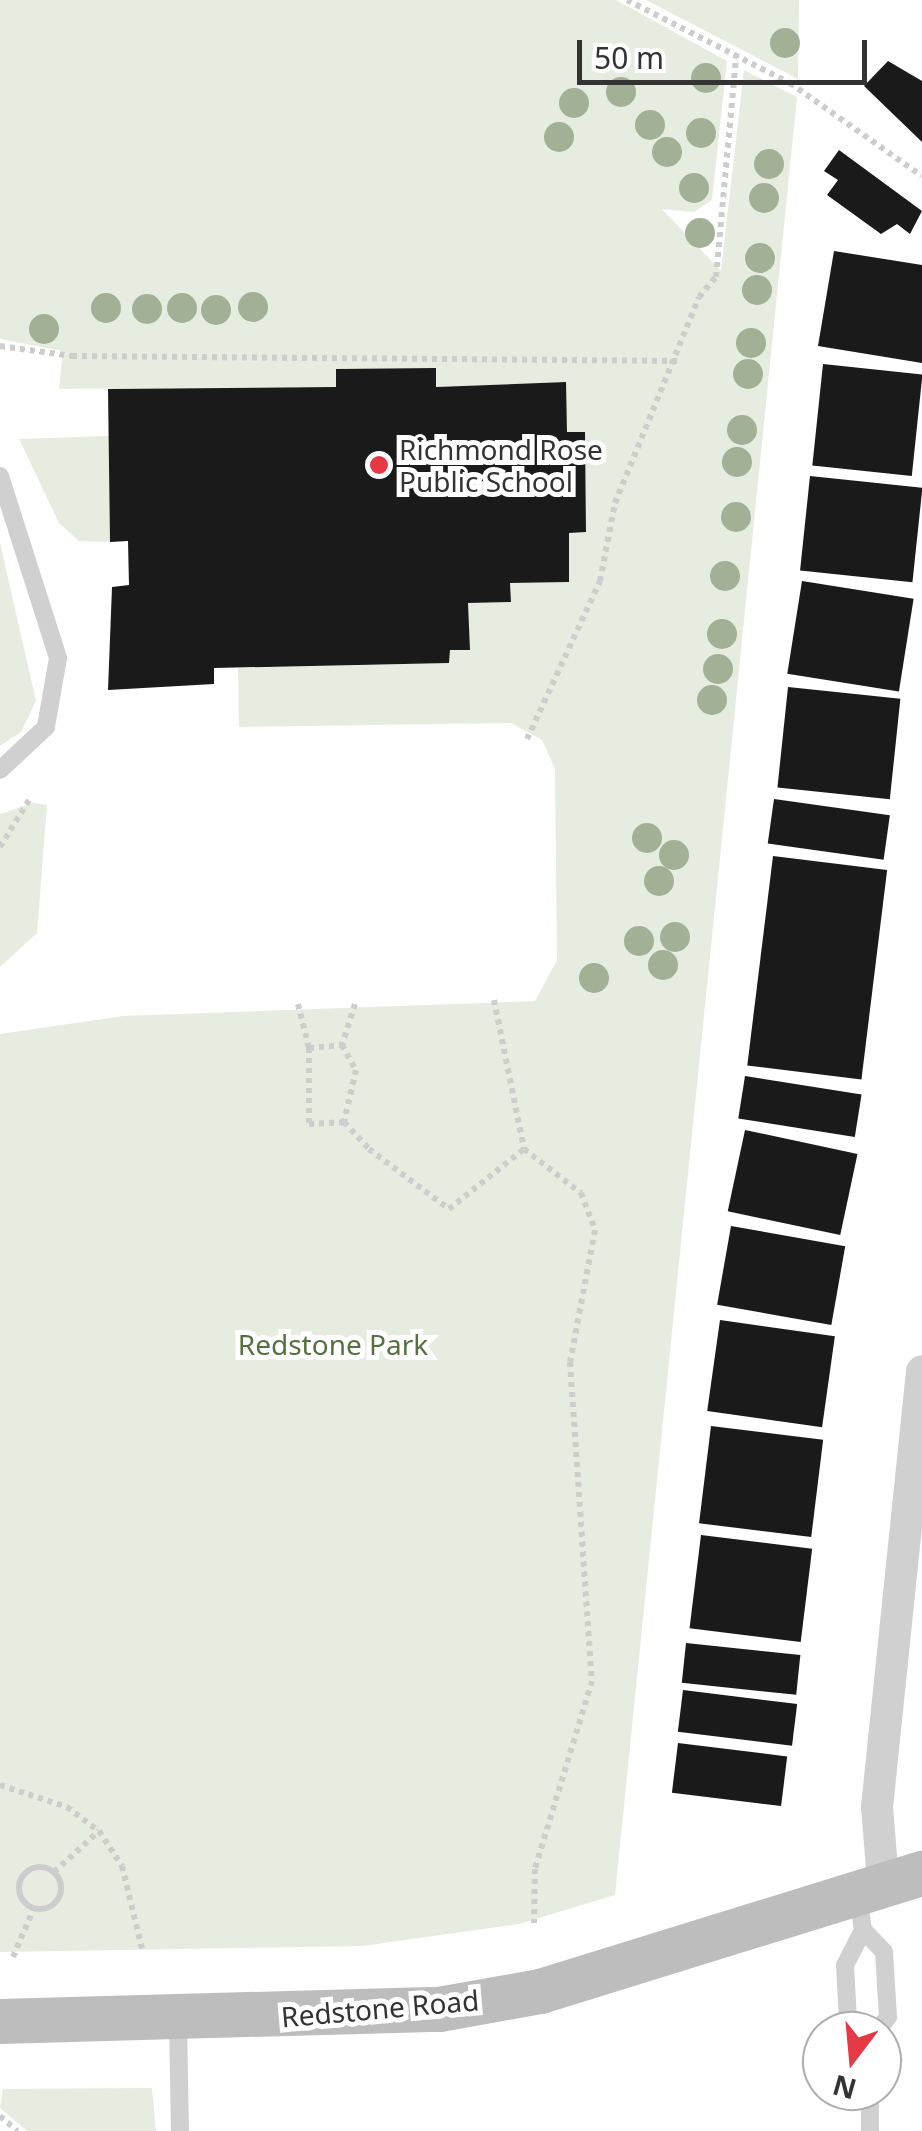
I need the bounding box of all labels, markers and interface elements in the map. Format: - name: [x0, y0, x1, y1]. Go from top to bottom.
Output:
- scale bar: [582, 20, 872, 82]
- text: 50 m: [594, 37, 664, 78]
- place label: Richmond Rose Public School: [399, 432, 603, 498]
- marker: Richmond Rose Public School: [368, 454, 390, 476]
- park label: Redstone Park: [238, 1327, 428, 1361]
- street label: Redstone Road: [280, 1983, 480, 2033]
- north arrow: [802, 2011, 902, 2111]
- text: N: [828, 2067, 860, 2109]

